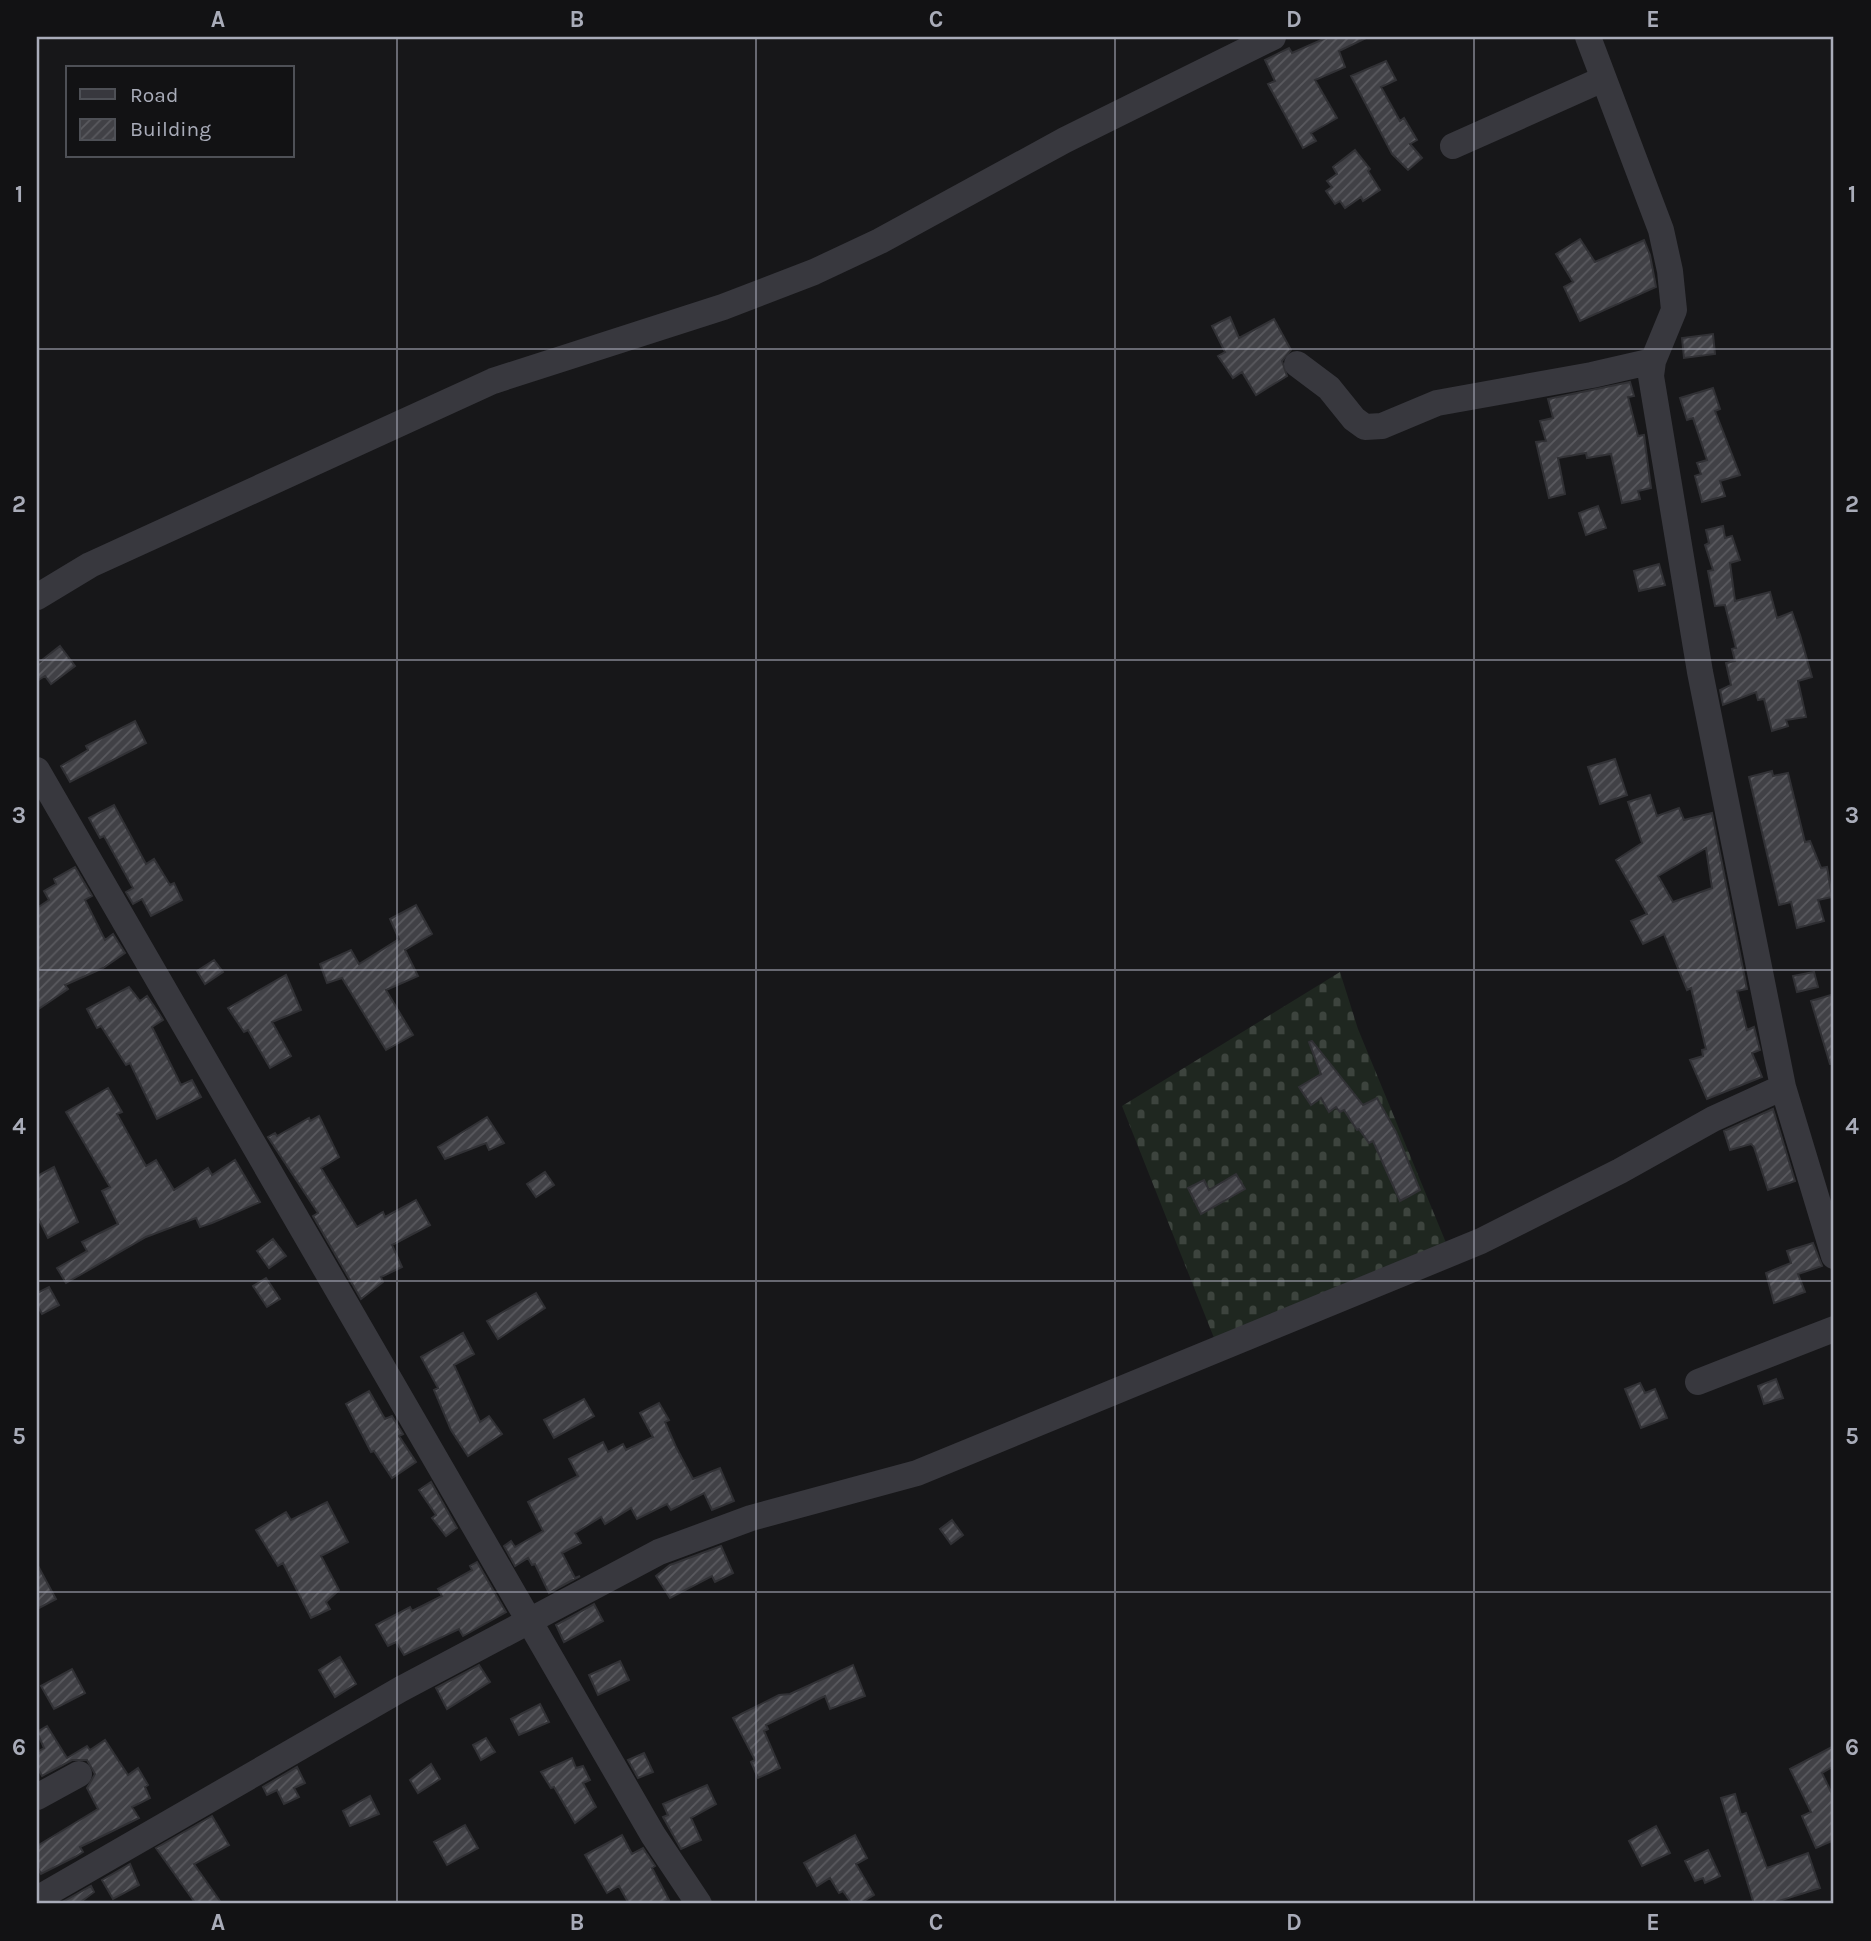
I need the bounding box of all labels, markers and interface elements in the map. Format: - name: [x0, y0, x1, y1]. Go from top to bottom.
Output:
- text: A: [211, 6, 225, 33]
- text: B: [570, 6, 584, 33]
- text: C: [929, 6, 943, 33]
- text: D: [1286, 6, 1302, 33]
- text: E: [1646, 6, 1660, 33]
- legend: [66, 66, 294, 158]
- text: Road: [130, 83, 178, 107]
- text: Building: [130, 117, 211, 141]
- text: 1: [15, 181, 23, 208]
- text: 1: [1848, 181, 1856, 208]
- text: 2: [12, 491, 26, 518]
- text: 2: [1845, 491, 1859, 518]
- text: 3: [12, 802, 26, 829]
- text: 3: [1845, 802, 1859, 829]
- text: 4: [12, 1113, 26, 1140]
- text: 4: [1845, 1113, 1859, 1140]
- text: 5: [12, 1423, 26, 1450]
- text: 5: [1845, 1423, 1859, 1450]
- text: 6: [12, 1734, 26, 1761]
- text: 6: [1845, 1734, 1859, 1761]
- text: A: [211, 1909, 225, 1936]
- text: B: [570, 1909, 584, 1936]
- text: C: [929, 1909, 943, 1936]
- text: D: [1286, 1909, 1302, 1936]
- text: E: [1646, 1909, 1660, 1936]

